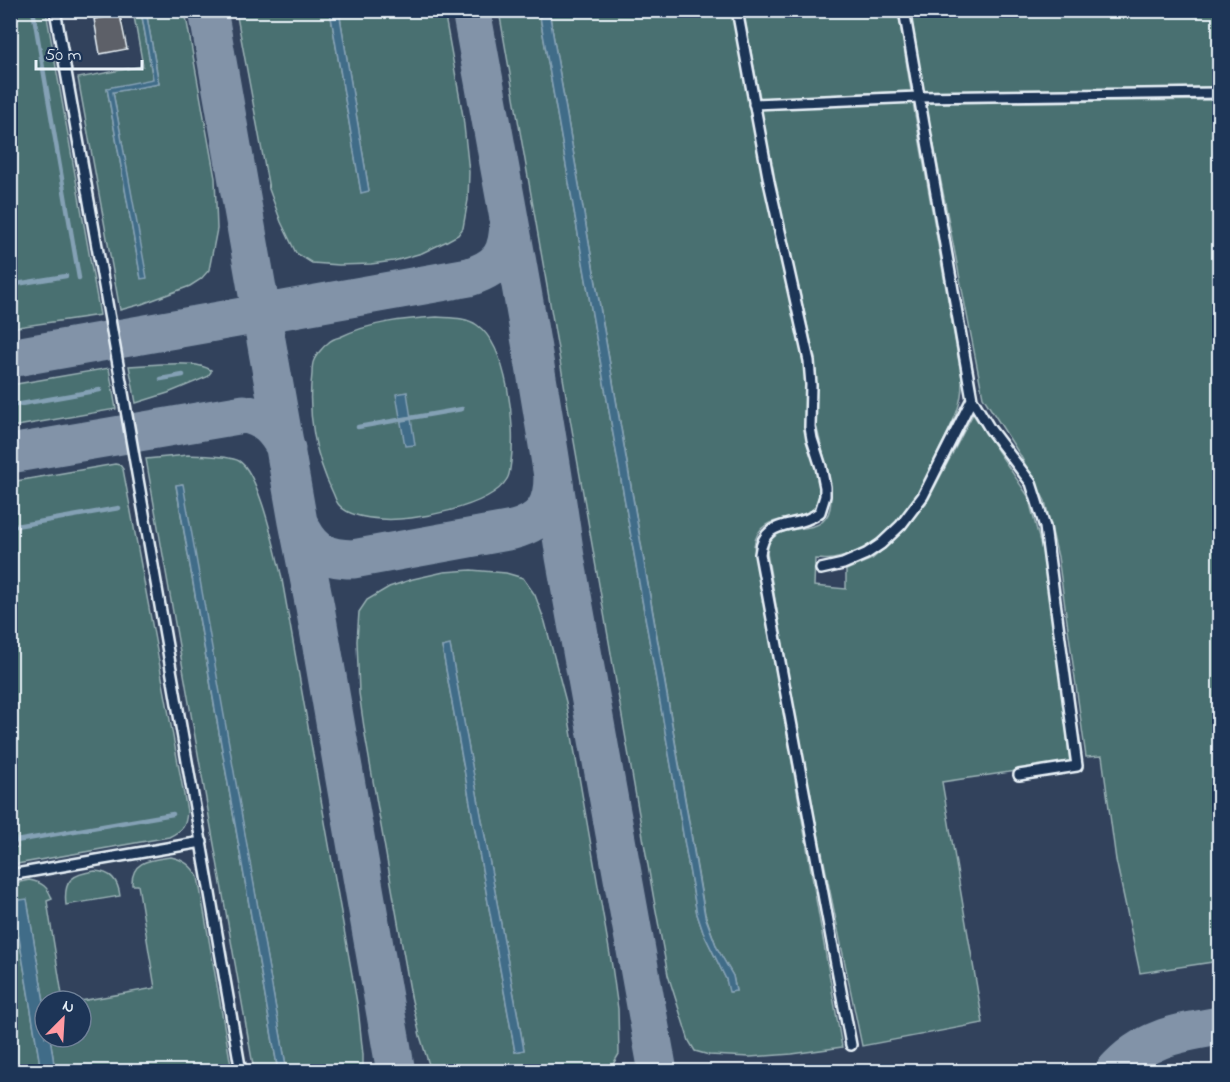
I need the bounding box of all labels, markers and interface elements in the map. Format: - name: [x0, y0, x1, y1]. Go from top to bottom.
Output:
- scale bar: [36, 33, 142, 71]
- text: 50 m: [45, 43, 82, 69]
- north arrow: [33, 989, 93, 1049]
- text: N: [58, 994, 78, 1020]

